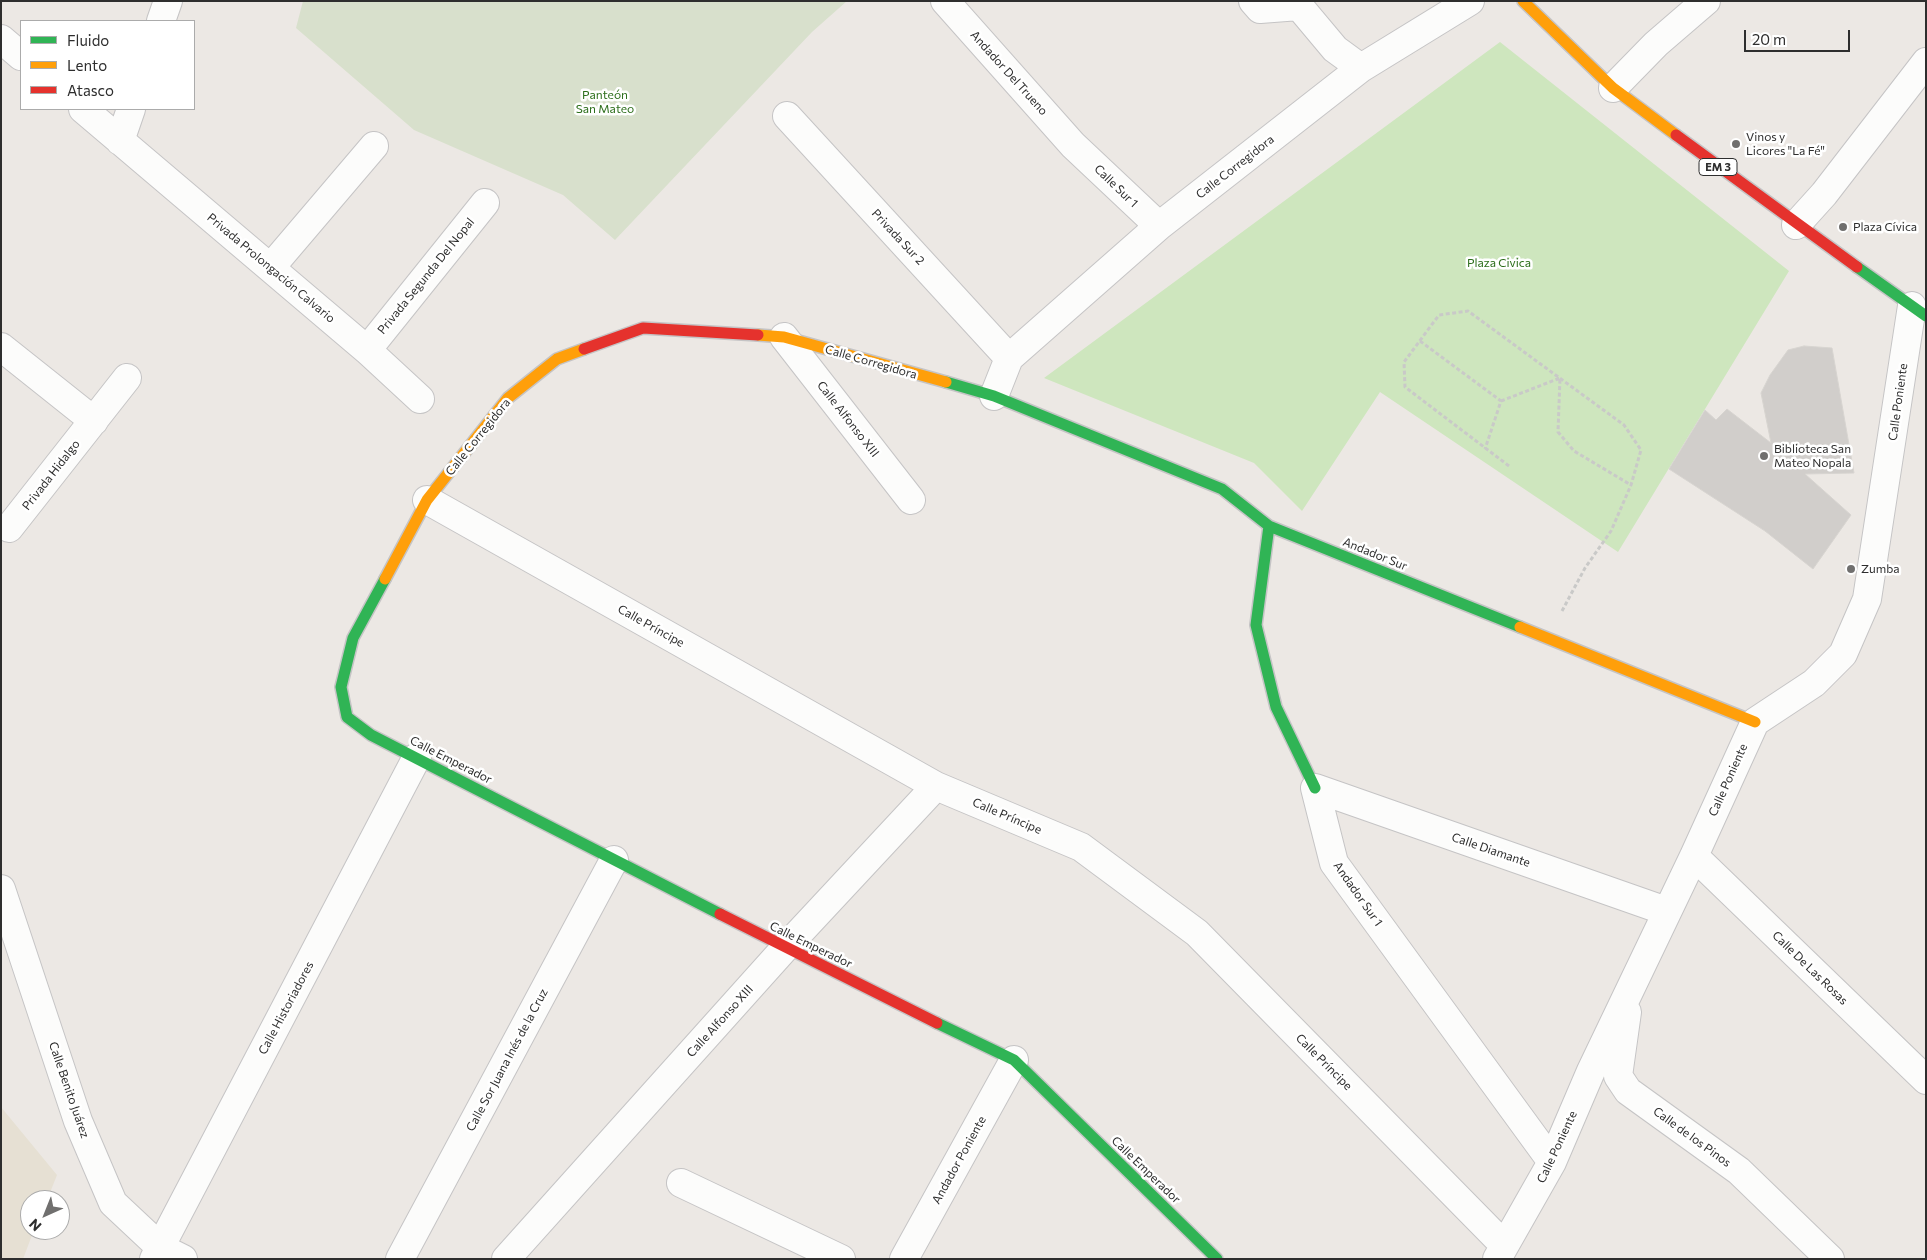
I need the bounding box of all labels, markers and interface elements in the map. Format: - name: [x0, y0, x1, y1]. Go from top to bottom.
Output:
- legend: [20, 20, 195, 110]
- scale bar: [1747, 20, 1853, 52]
- street label: Andador Del Trueno: [967, 28, 1051, 118]
- text: 20 m: [1752, 30, 1786, 48]
- text: Fluido: [67, 31, 109, 49]
- text: Lento: [67, 56, 107, 74]
- text: Atasco: [67, 81, 114, 99]
- park label: Panteón San Mateo: [576, 88, 634, 116]
- place label: Vinos y Licores "La Fé": [1746, 130, 1825, 158]
- street label: Calle Corregidora: [1193, 132, 1277, 202]
- marker: Vinos y Licores "La Fé": [1730, 138, 1742, 150]
- road number: EM 3: [1699, 158, 1737, 176]
- street label: Calle Sur 1: [1091, 162, 1141, 210]
- street label: Privada Sur 2: [869, 206, 927, 268]
- street label: Privada Prolongación Calvario: [204, 210, 338, 326]
- street label: Privada Segunda Del Nopal: [375, 215, 477, 337]
- place label: Plaza Cívica: [1853, 220, 1917, 234]
- marker: Plaza Cívica: [1837, 221, 1849, 233]
- park label: Plaza Civica: [1467, 256, 1531, 270]
- street label: Calle Corregidora: [823, 342, 919, 382]
- street label: Calle Poniente: [1885, 362, 1911, 442]
- street label: Calle Alfonso XIII: [814, 378, 882, 460]
- street label: Calle Corregidora: [443, 396, 513, 478]
- street label: Privada Hidalgo: [19, 437, 83, 513]
- place label: Biblioteca San Mateo Nopala: [1774, 442, 1851, 470]
- marker: Biblioteca San Mateo Nopala: [1758, 450, 1770, 462]
- street label: Andador Sur: [1341, 535, 1409, 573]
- place label: Zumba: [1861, 562, 1900, 576]
- marker: Zumba: [1845, 563, 1857, 575]
- street label: Calle Príncipe: [615, 602, 687, 650]
- street label: Calle Emperador: [408, 733, 494, 787]
- street label: Calle Poniente: [1706, 741, 1750, 819]
- street label: Calle Príncipe: [970, 795, 1044, 837]
- street label: Calle Diamante: [1450, 830, 1532, 870]
- street label: Andador Sur 1: [1330, 859, 1386, 929]
- street label: Calle Emperador: [767, 919, 855, 971]
- street label: Calle De Las Rosas: [1769, 928, 1851, 1008]
- street label: Calle Historiadores: [255, 959, 317, 1057]
- street label: Calle Alfonso XIII: [684, 982, 756, 1060]
- street label: Calle Sor Juana Inés de la Cruz: [463, 986, 551, 1134]
- street label: Calle Príncipe: [1293, 1031, 1355, 1093]
- street label: Calle Benito Juárez: [46, 1040, 92, 1140]
- street label: Calle de los Pinos: [1650, 1104, 1734, 1170]
- street label: Calle Poniente: [1534, 1109, 1580, 1185]
- street label: Andador Poniente: [929, 1113, 989, 1207]
- street label: Calle Emperador: [1109, 1134, 1183, 1206]
- north arrow: [20, 1190, 70, 1240]
- text: N: [25, 1216, 45, 1235]

